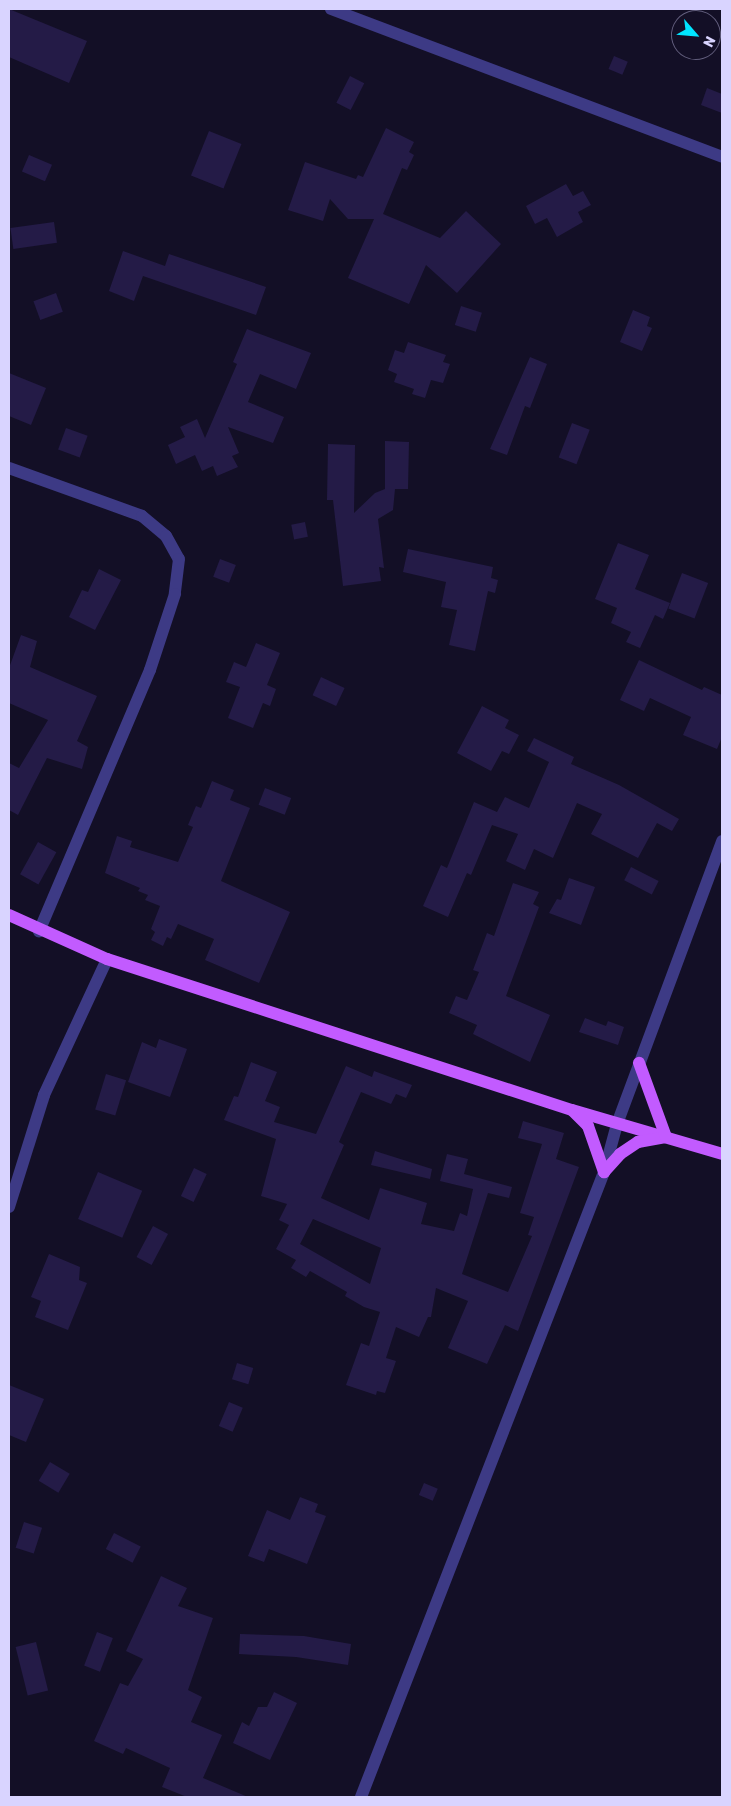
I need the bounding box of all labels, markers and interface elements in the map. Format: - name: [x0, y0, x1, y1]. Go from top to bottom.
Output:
- north arrow: [671, 10, 721, 60]
- text: N: [699, 33, 719, 50]

